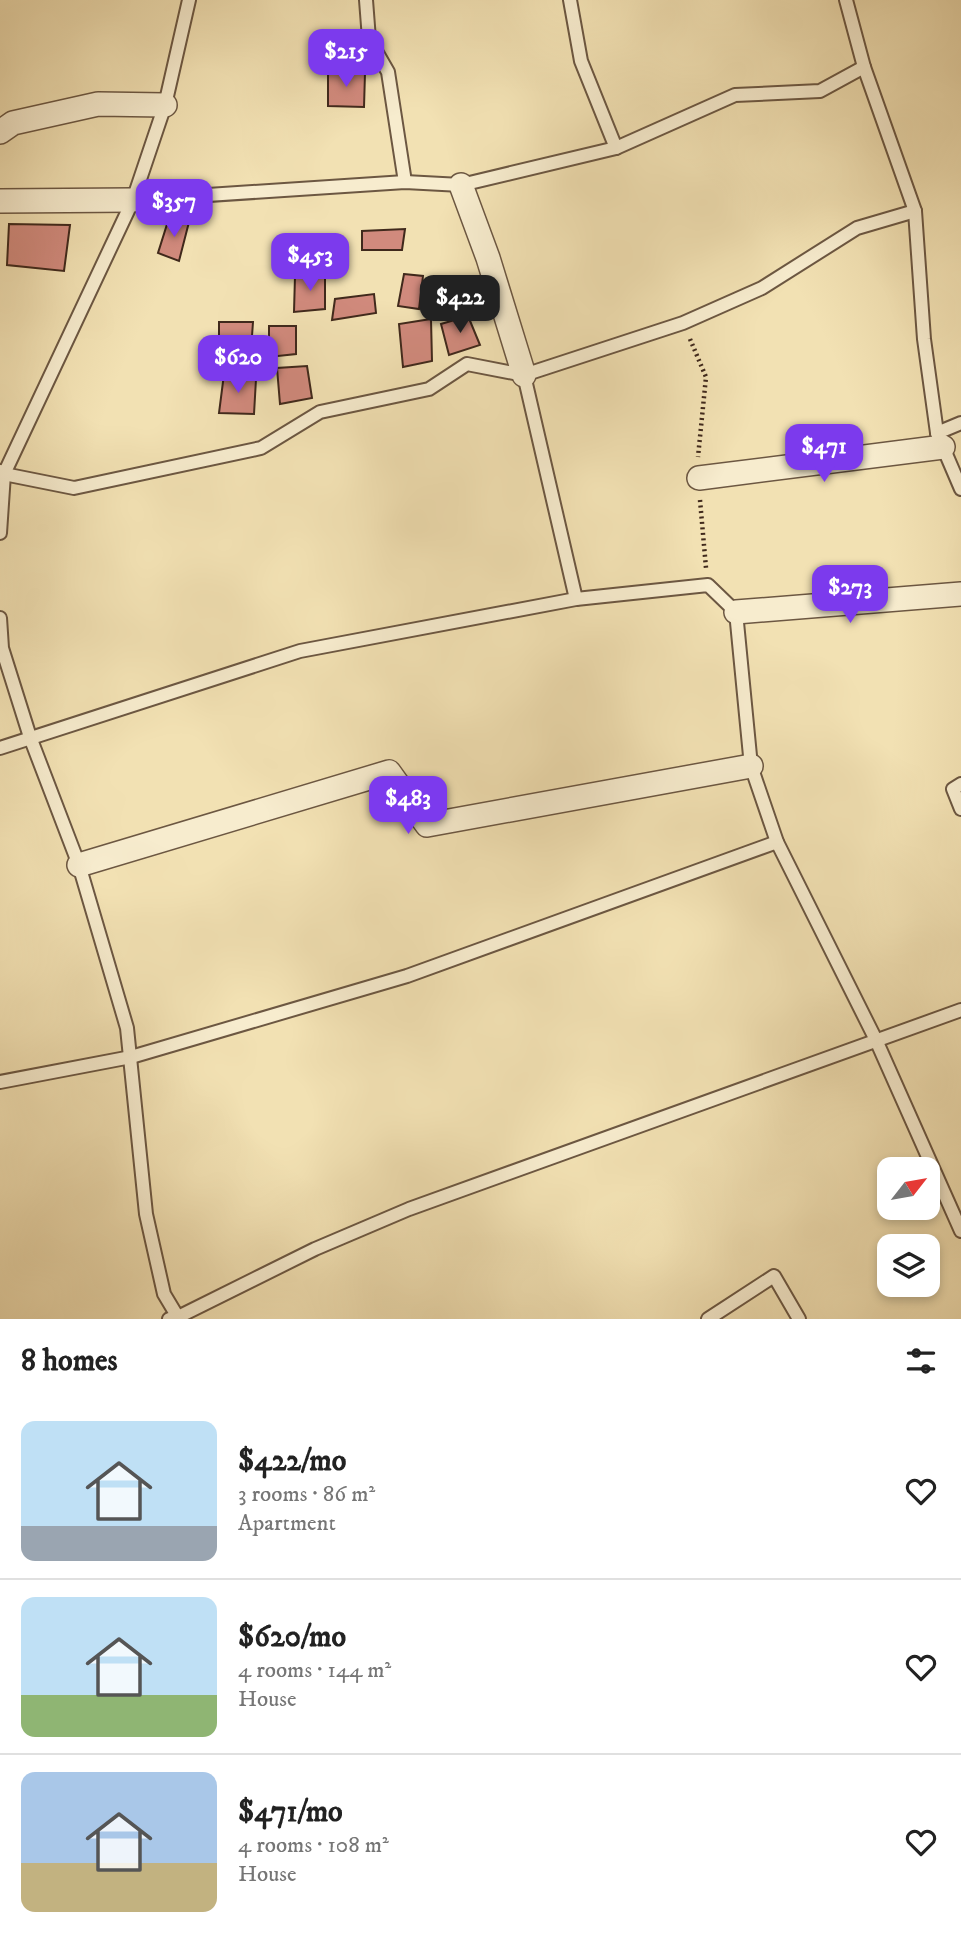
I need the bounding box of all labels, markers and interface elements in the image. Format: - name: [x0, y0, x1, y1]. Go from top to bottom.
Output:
- pin: $215: [305, 29, 387, 89]
- text: $215: [324, 37, 368, 66]
- pin: $357: [133, 180, 215, 239]
- text: $357: [152, 187, 196, 216]
- pin: $453: [269, 233, 351, 293]
- text: $453: [287, 241, 333, 270]
- pin: $422: [419, 276, 501, 335]
- text: $422: [436, 283, 484, 312]
- pin: $620: [197, 336, 279, 395]
- text: $620: [214, 343, 262, 372]
- pin: $471: [783, 424, 865, 484]
- text: $471: [801, 432, 847, 461]
- pin: $273: [809, 566, 891, 625]
- text: $273: [828, 573, 872, 602]
- pin: $483: [367, 776, 449, 836]
- text: $483: [385, 784, 431, 813]
- north arrow: [877, 1157, 940, 1220]
- map controls: [877, 1157, 940, 1297]
- button: layers: [877, 1234, 940, 1297]
- icon: filters: [902, 1342, 940, 1380]
- text: 8 homes: [21, 1343, 118, 1380]
- text: $422/mo: [238, 1443, 346, 1480]
- icon: home: [77, 1449, 161, 1533]
- icon: heart: [902, 1472, 940, 1510]
- text: 3 rooms · 86 m²: [238, 1480, 375, 1509]
- text: Apartment: [238, 1509, 336, 1538]
- text: $620/mo: [238, 1619, 346, 1656]
- icon: home: [77, 1625, 161, 1709]
- icon: heart: [902, 1648, 940, 1686]
- text: 4 rooms · 144 m²: [238, 1656, 391, 1685]
- text: House: [238, 1685, 296, 1714]
- text: $471/mo: [238, 1794, 343, 1831]
- icon: home: [77, 1800, 161, 1884]
- icon: heart: [902, 1823, 940, 1861]
- text: 4 rooms · 108 m²: [238, 1831, 389, 1860]
- text: House: [238, 1860, 296, 1889]

